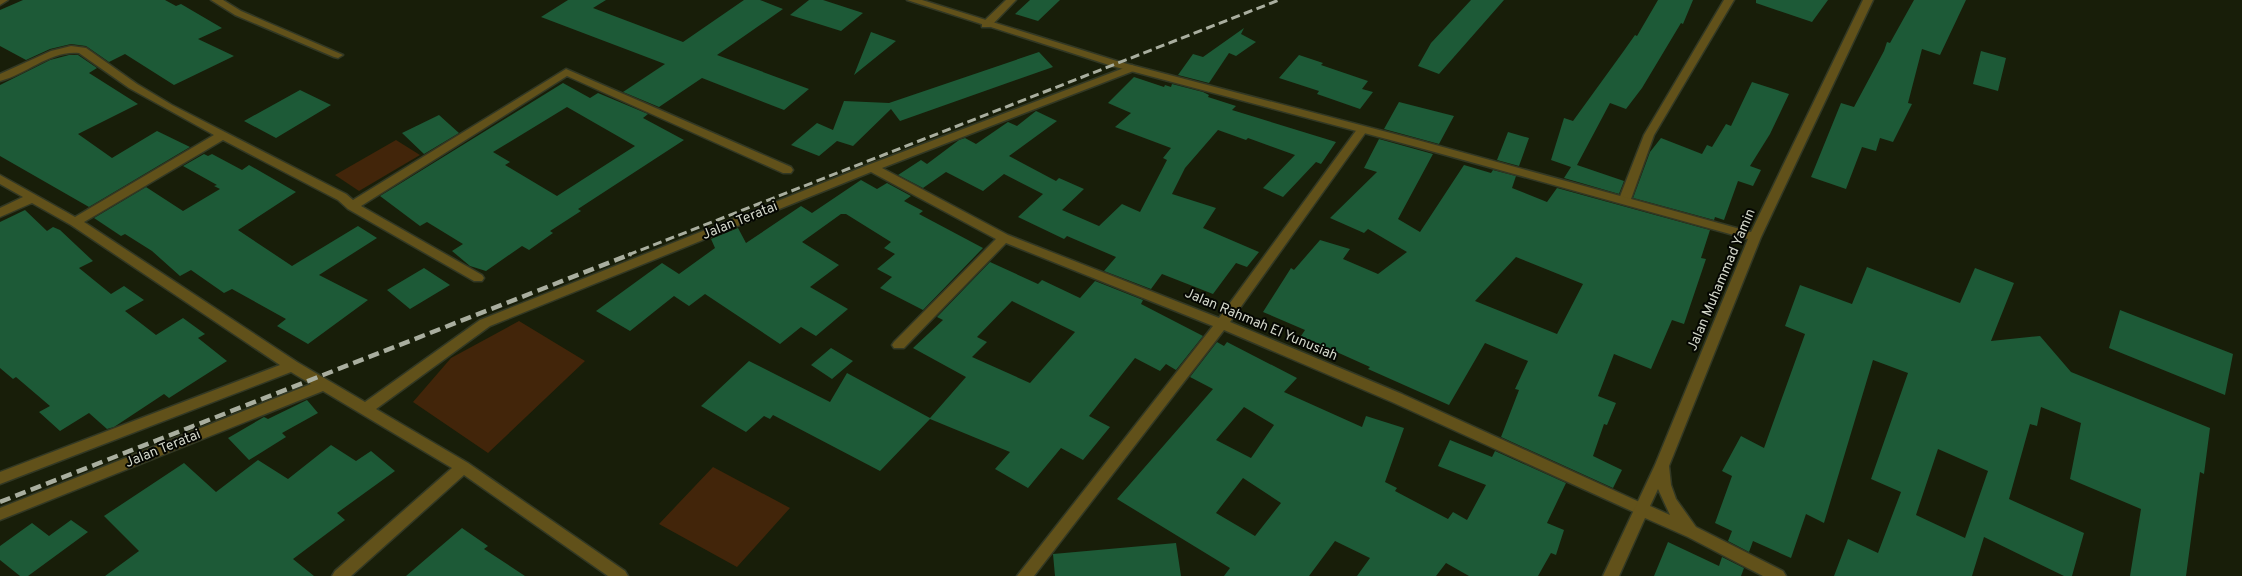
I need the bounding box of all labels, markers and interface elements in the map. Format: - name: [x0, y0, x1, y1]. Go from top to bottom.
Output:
- street label: Jalan Teratai: [700, 198, 780, 244]
- street label: Jalan Muhammad Yamin: [1684, 206, 1760, 354]
- street label: Jalan Rahmah El Yunusiah: [1182, 285, 1340, 365]
- street label: Jalan Teratai: [123, 426, 203, 472]

